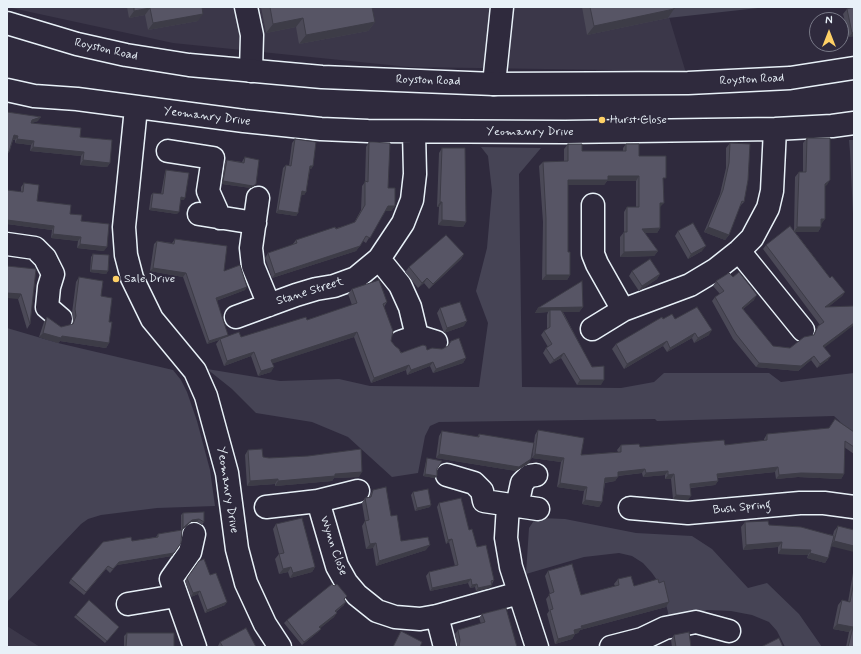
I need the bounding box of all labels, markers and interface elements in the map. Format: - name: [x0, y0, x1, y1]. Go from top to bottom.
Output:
- north arrow: [809, 12, 849, 52]
- text: N: [825, 14, 833, 28]
- street label: Royston Road: [73, 36, 139, 64]
- street label: Royston Road: [719, 71, 785, 89]
- street label: Royston Road: [395, 73, 461, 89]
- street label: Yeomanry Drive: [163, 105, 251, 129]
- place label: Hurst Close: [610, 113, 667, 127]
- marker: Hurst Close: [597, 115, 607, 125]
- street label: Yeomanry Drive: [486, 125, 574, 139]
- place label: Sale Drive: [124, 272, 175, 286]
- marker: Sale Drive: [111, 274, 121, 284]
- street label: Stane Street: [275, 275, 345, 309]
- street label: Yeomanry Drive: [213, 446, 241, 534]
- street label: Bush Spring: [712, 498, 772, 518]
- street label: Wynn Close: [316, 514, 350, 578]

